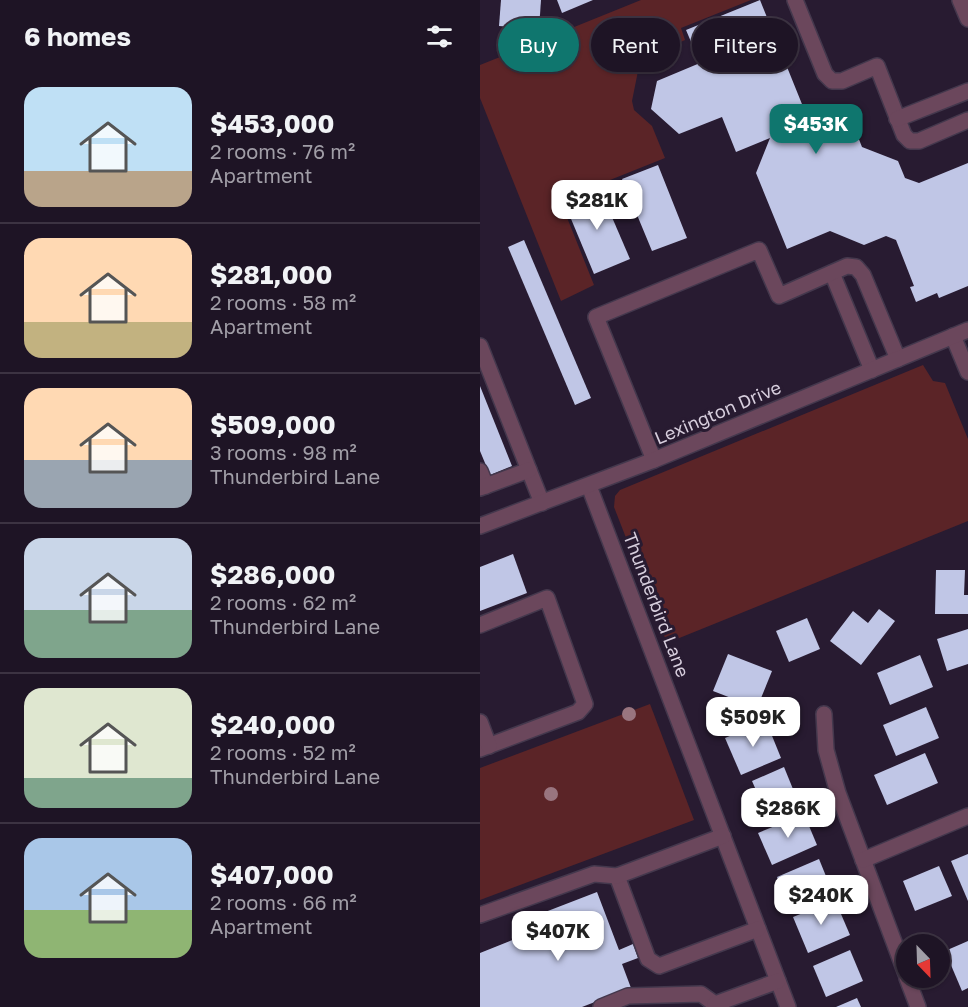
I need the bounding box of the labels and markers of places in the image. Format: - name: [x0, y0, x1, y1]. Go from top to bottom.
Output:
- pin: $453K: [774, 104, 858, 155]
- pin: $281K: [555, 180, 639, 231]
- pin: $509K: [711, 697, 795, 748]
- pin: $286K: [746, 788, 830, 839]
- pin: $240K: [779, 875, 863, 926]
- pin: $407K: [516, 911, 600, 962]

